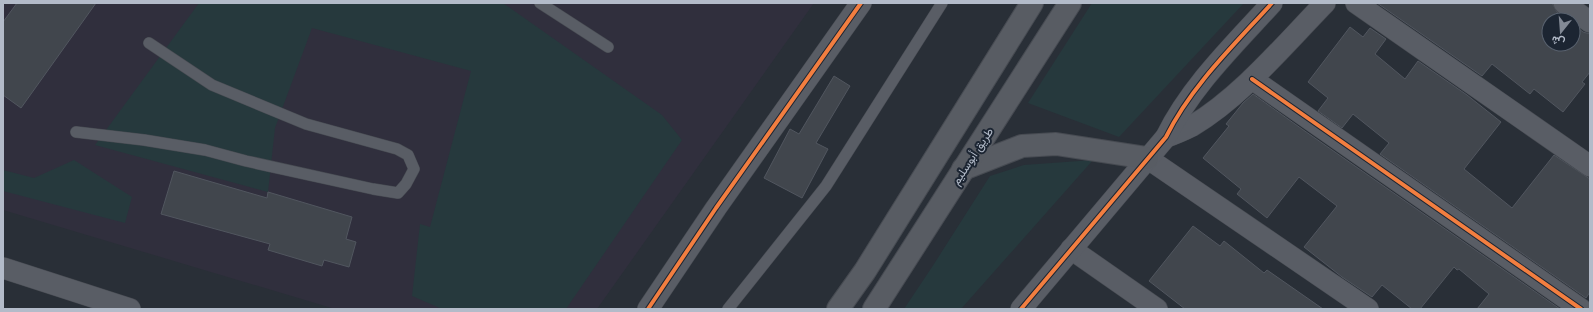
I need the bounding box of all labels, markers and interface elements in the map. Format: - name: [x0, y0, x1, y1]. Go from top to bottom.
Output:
- north arrow: [1541, 12, 1581, 52]
- text: ش: [1550, 33, 1566, 50]
- street label: طريق أبوسليم: [948, 124, 997, 188]

